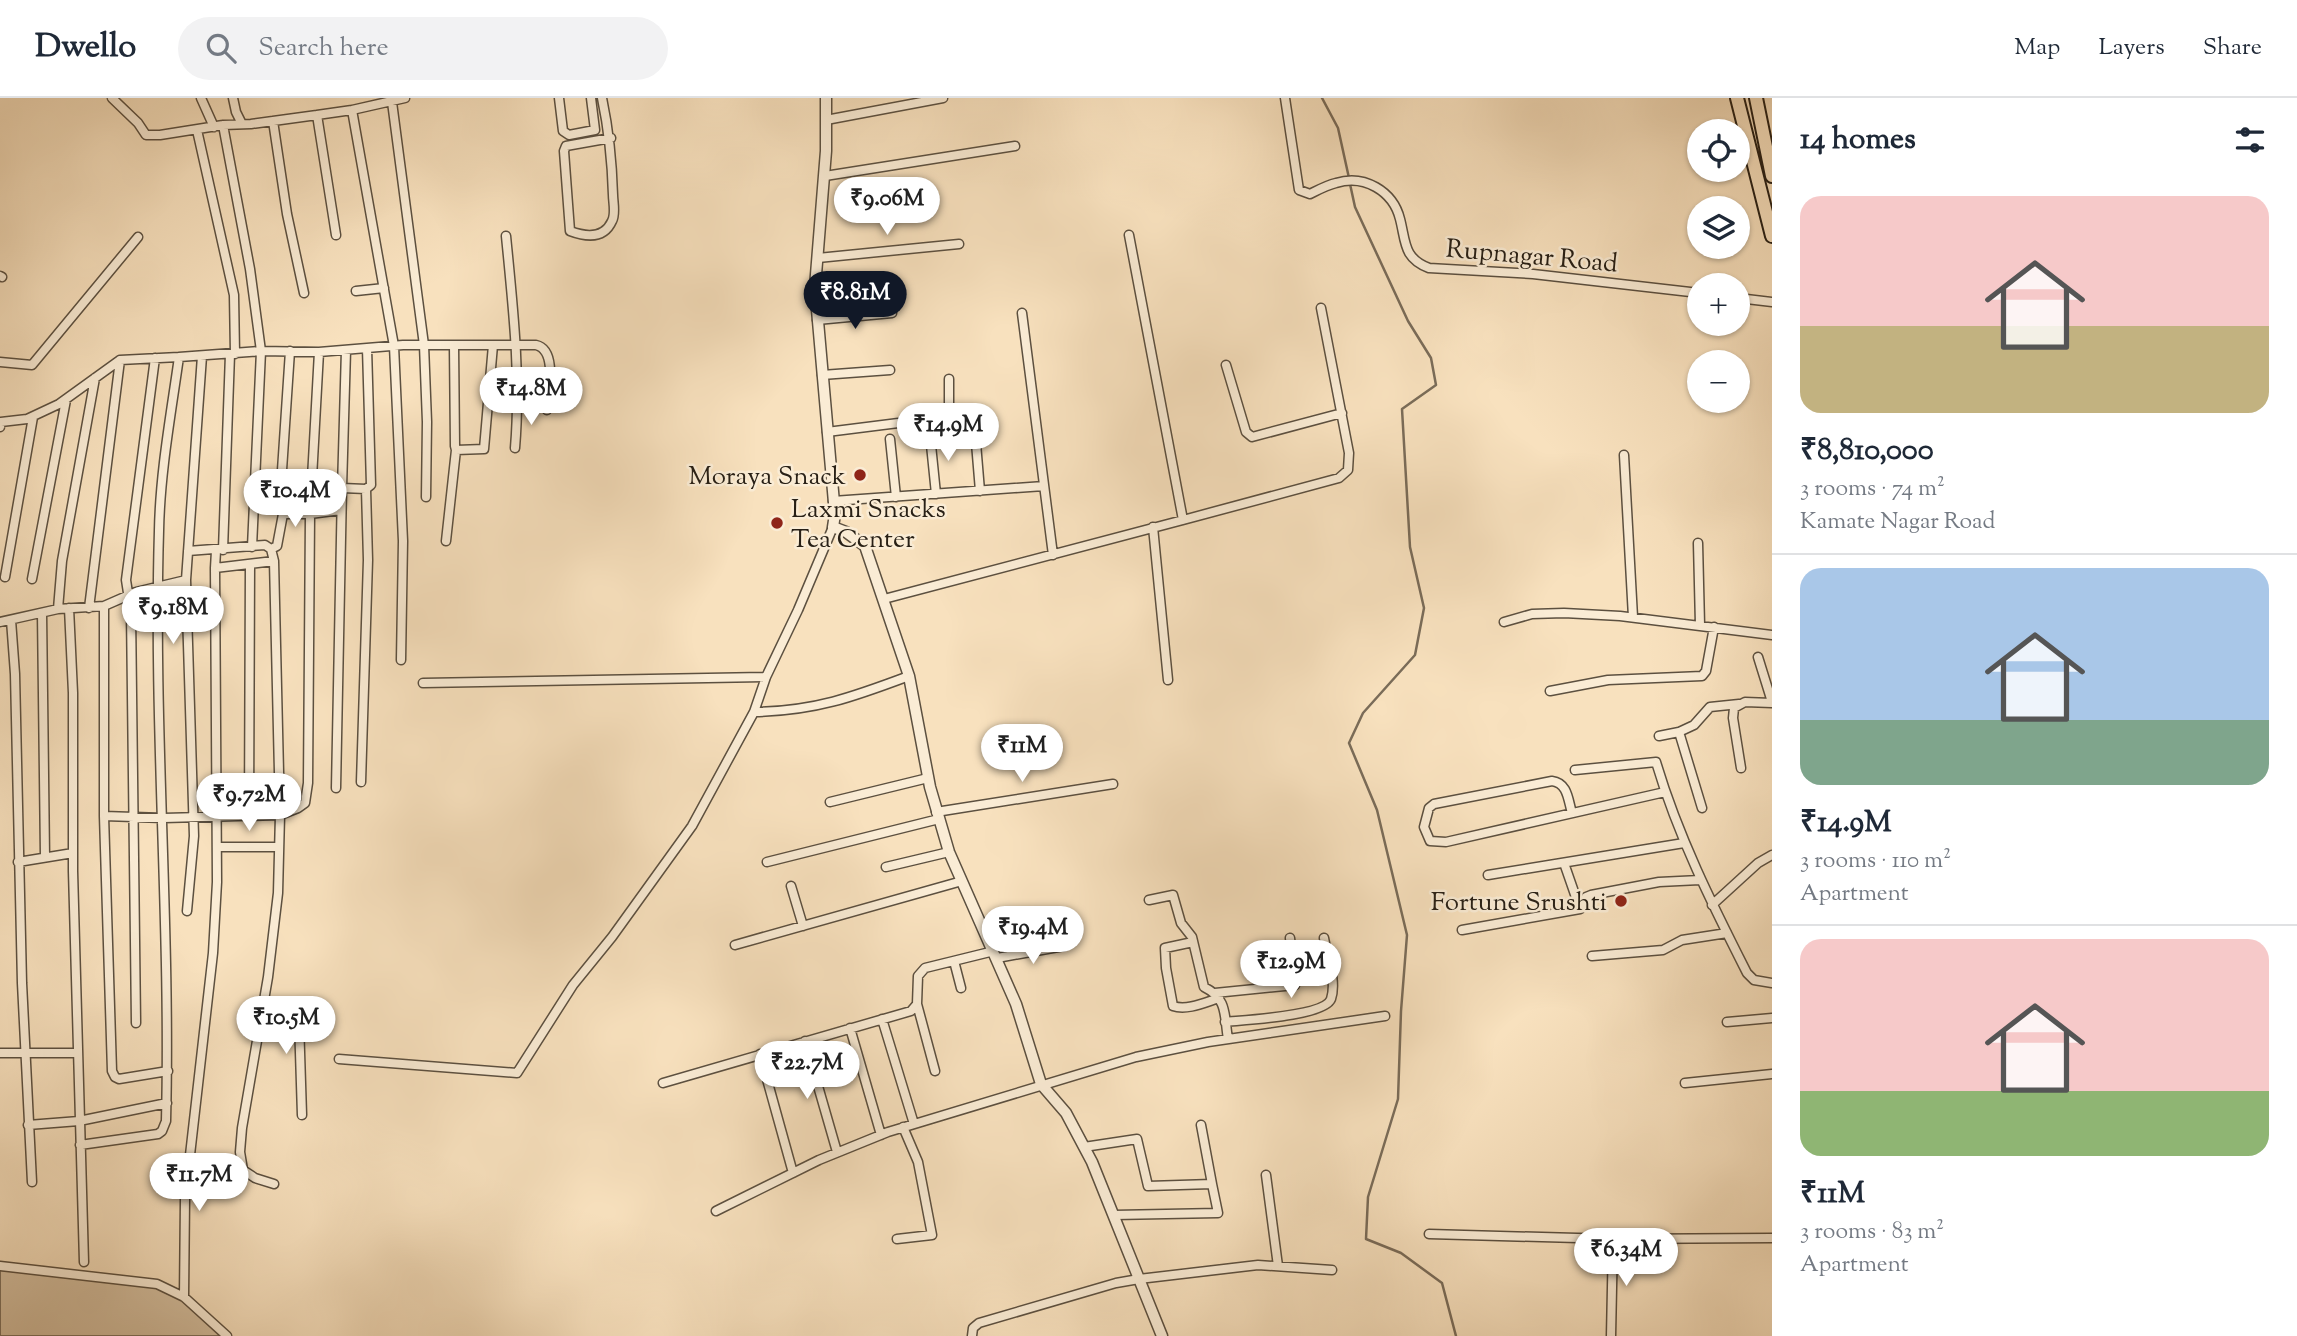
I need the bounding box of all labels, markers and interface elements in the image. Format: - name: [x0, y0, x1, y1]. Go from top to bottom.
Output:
- search box: [178, 17, 668, 80]
- text: Dwello: [35, 24, 136, 72]
- icon: search: [202, 29, 240, 67]
- text: Search here: [258, 30, 389, 67]
- text: Map: [2014, 31, 2060, 65]
- text: Layers: [2098, 31, 2165, 65]
- text: Share: [2203, 31, 2262, 65]
- map controls: [1687, 119, 1750, 413]
- button: locate: [1687, 119, 1750, 182]
- text: 14 homes: [1800, 119, 1916, 162]
- icon: filters: [2231, 121, 2269, 159]
- pin: ₹9.06M: [830, 178, 944, 237]
- text: ₹9.06M: [850, 183, 924, 216]
- button: layers: [1687, 196, 1750, 259]
- street label: Rupnagar Road: [1444, 232, 1620, 283]
- icon: home: [1972, 242, 2098, 368]
- pin: ₹8.81M: [798, 272, 912, 331]
- button: +: [1687, 273, 1750, 336]
- text: ₹8.81M: [820, 277, 890, 310]
- button: −: [1687, 350, 1750, 413]
- pin: ₹14.8M: [474, 368, 588, 427]
- text: ₹14.8M: [496, 373, 566, 406]
- pin: ₹14.9M: [891, 404, 1005, 463]
- text: ₹14.9M: [913, 409, 983, 442]
- text: ₹8,810,000: [1800, 430, 1934, 473]
- place label: Moraya Snack: [688, 459, 846, 496]
- marker: Moraya Snack: [852, 467, 868, 483]
- pin: ₹10.4M: [238, 470, 352, 529]
- text: 3 rooms · 74 m²: [1800, 473, 1945, 506]
- text: ₹10.4M: [260, 475, 330, 508]
- place label: Laxmi Snacks Tea Center: [791, 492, 946, 559]
- text: Kamate Nagar Road: [1800, 506, 1995, 539]
- marker: Laxmi Snacks Tea Center: [769, 515, 785, 531]
- pin: ₹9.18M: [116, 587, 230, 646]
- text: ₹9.18M: [138, 592, 208, 625]
- icon: home: [1972, 614, 2098, 740]
- pin: ₹11M: [981, 724, 1063, 784]
- text: ₹11M: [997, 730, 1047, 763]
- pin: ₹9.72M: [192, 774, 306, 833]
- text: ₹9.72M: [212, 779, 286, 812]
- text: ₹14.9M: [1800, 802, 1892, 845]
- text: 3 rooms · 110 m²: [1800, 845, 1951, 878]
- text: Apartment: [1800, 878, 1909, 911]
- place label: Fortune Srushti: [1431, 885, 1607, 922]
- marker: Fortune Srushti: [1613, 893, 1629, 909]
- pin: ₹19.4M: [976, 906, 1090, 966]
- text: ₹19.4M: [998, 912, 1068, 945]
- pin: ₹12.9M: [1234, 940, 1348, 1000]
- text: ₹12.9M: [1256, 946, 1326, 979]
- icon: home: [1972, 985, 2098, 1111]
- pin: ₹10.5M: [229, 996, 343, 1056]
- text: ₹10.5M: [252, 1002, 320, 1035]
- pin: ₹22.7M: [750, 1042, 864, 1101]
- text: ₹22.7M: [771, 1047, 843, 1080]
- pin: ₹11.7M: [142, 1154, 256, 1213]
- text: ₹11.7M: [166, 1159, 232, 1192]
- text: ₹11M: [1800, 1173, 1865, 1216]
- text: 3 rooms · 83 m²: [1800, 1216, 1944, 1249]
- pin: ₹6.34M: [1569, 1228, 1683, 1288]
- text: ₹6.34M: [1590, 1234, 1662, 1267]
- text: Apartment: [1800, 1249, 1909, 1282]

